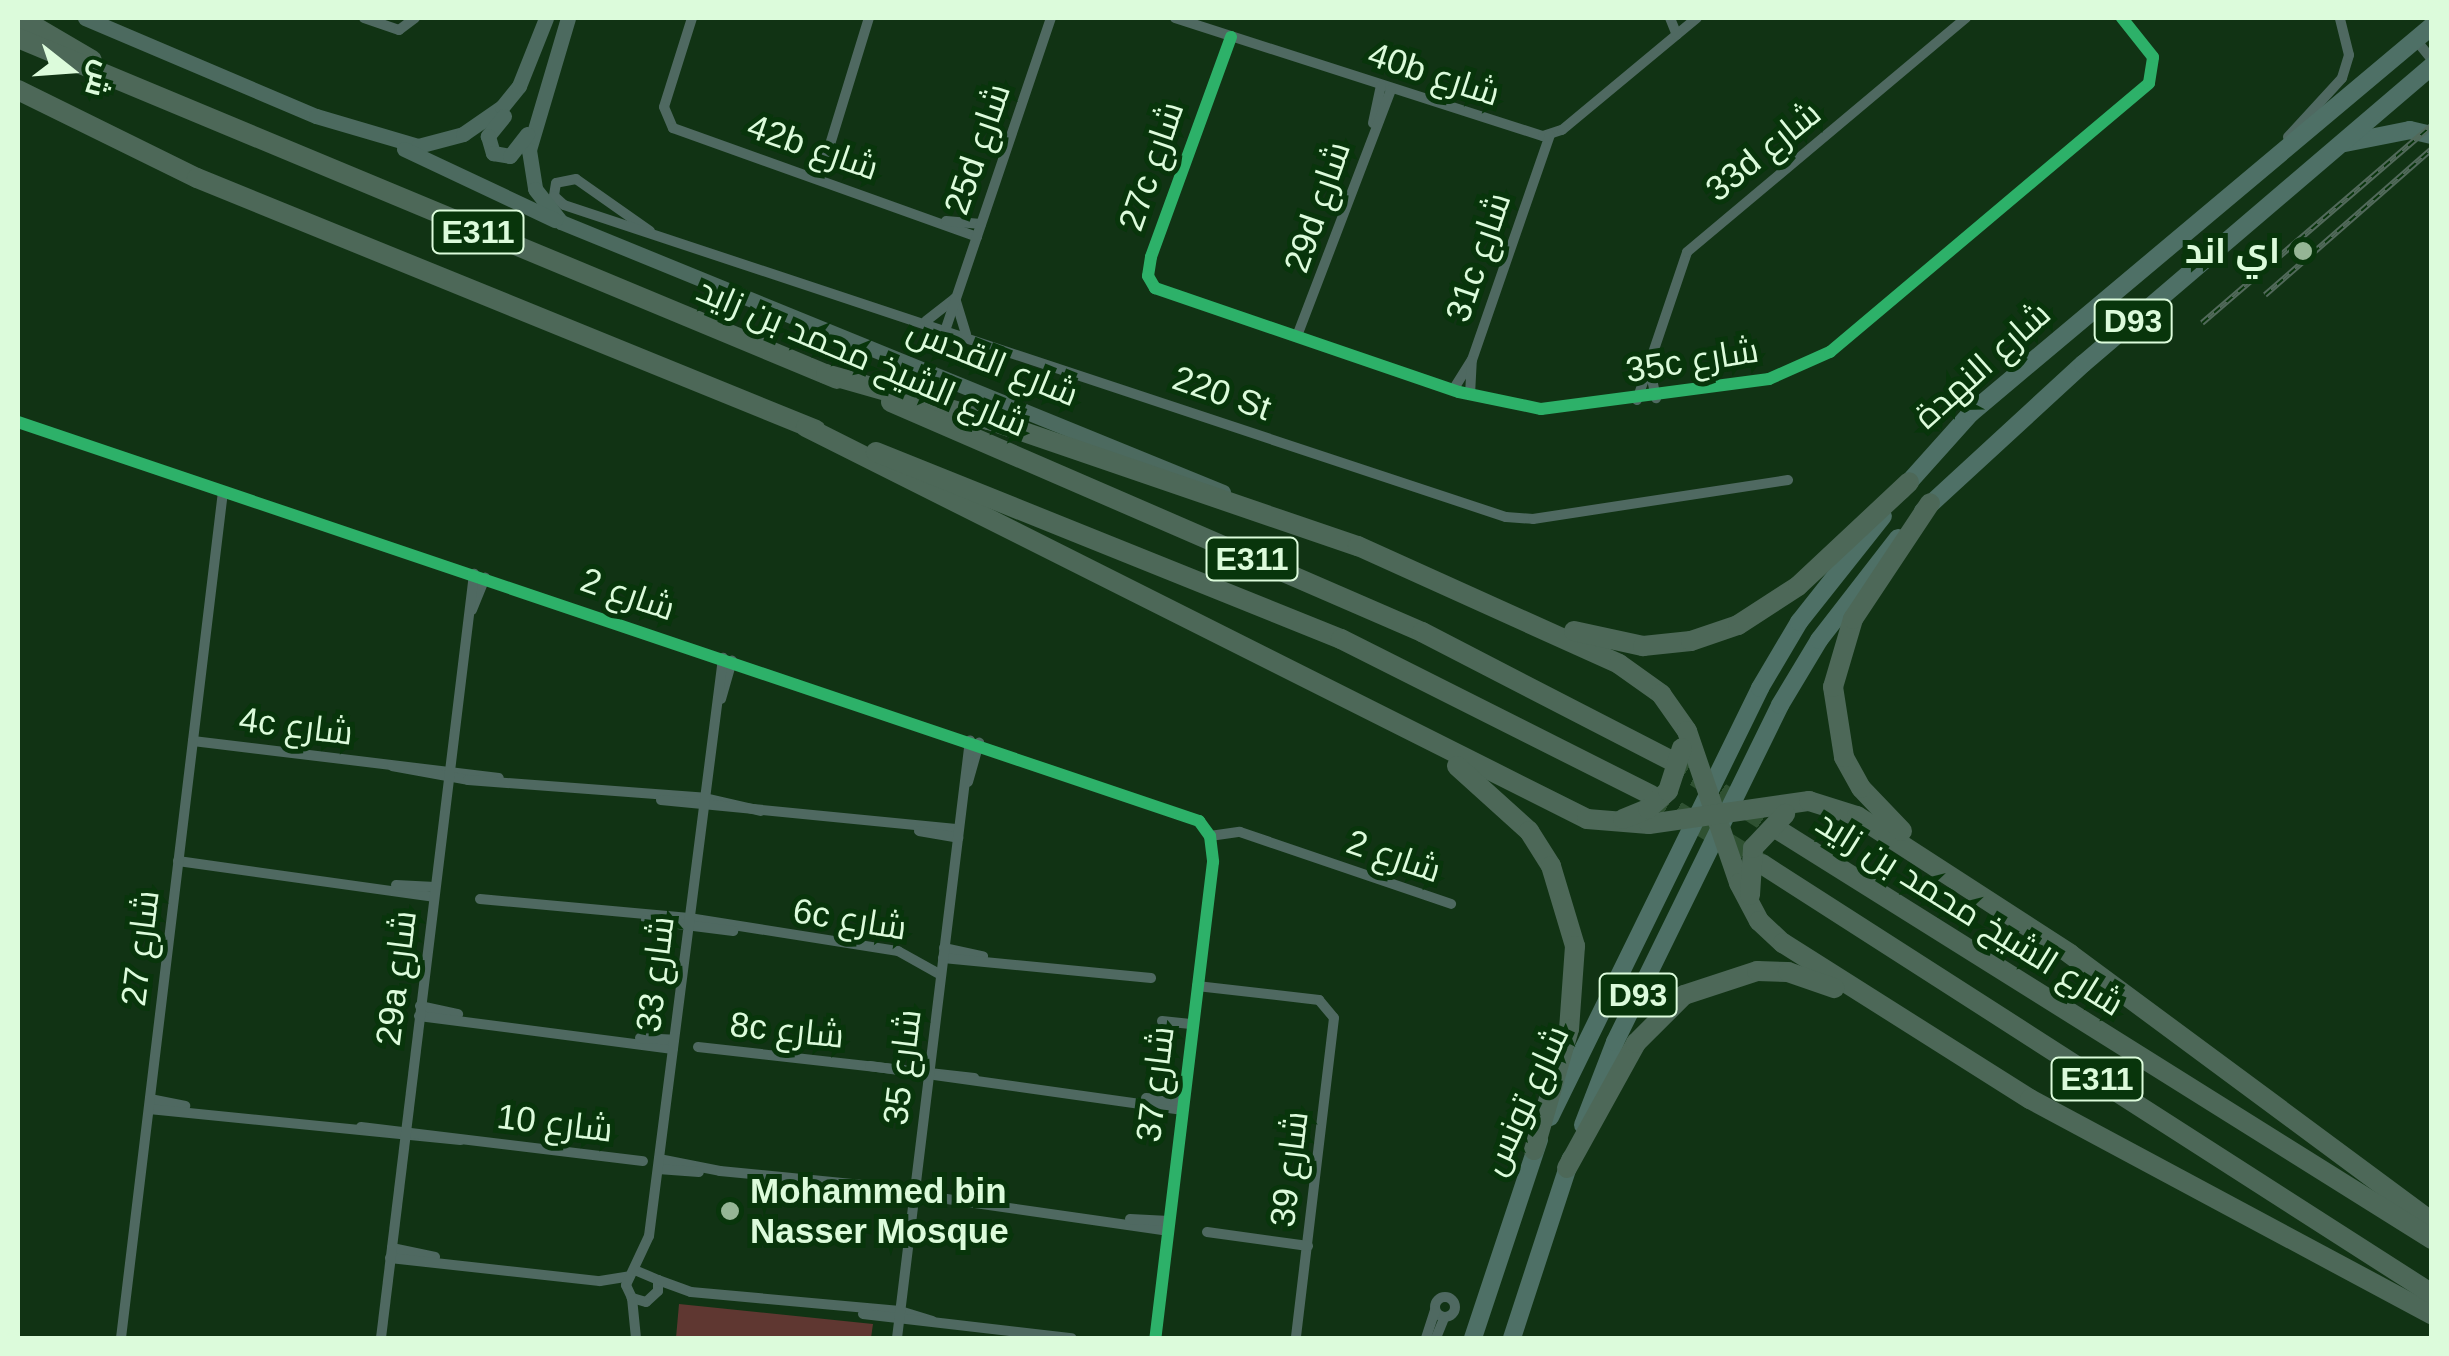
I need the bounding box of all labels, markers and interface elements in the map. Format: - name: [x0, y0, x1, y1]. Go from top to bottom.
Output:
- north arrow: [20, 20, 120, 120]
- street label: 40b شارع: [1363, 33, 1505, 115]
- text: ش: [79, 57, 119, 101]
- street label: 25d شارع: [935, 78, 1019, 220]
- street label: 33d شارع: [1697, 92, 1829, 210]
- street label: 27c شارع: [1109, 96, 1193, 236]
- street label: 42b شارع: [742, 105, 884, 189]
- street label: 29d شارع: [1275, 136, 1359, 278]
- street label: 31c شارع: [1436, 187, 1520, 327]
- road number: E311: [430, 205, 526, 259]
- place label: اي اند: [2185, 230, 2280, 272]
- marker: اي اند: [2290, 238, 2316, 264]
- street label: شارع الشيخ محمد بن زايد: [691, 268, 1033, 446]
- street label: شارع النهدة: [1905, 293, 2059, 437]
- road number: D93: [2093, 294, 2173, 348]
- street label: شارع القدس: [902, 309, 1084, 415]
- street label: 35c شارع: [1623, 329, 1761, 391]
- street label: 220 St: [1167, 357, 1277, 429]
- road number: E311: [1204, 532, 1300, 586]
- street label: شارع 2: [575, 558, 681, 630]
- street label: 4c شارع: [237, 698, 355, 754]
- street label: شارع الشيخ محمد بن زايد: [1809, 801, 2131, 1025]
- street label: شارع 2: [1341, 820, 1447, 892]
- street label: شارع 27: [112, 888, 168, 1008]
- street label: 6c شارع: [790, 889, 910, 949]
- street label: 29a شارع: [367, 908, 425, 1048]
- street label: شارع 33: [627, 914, 683, 1034]
- road number: D93: [1598, 968, 1678, 1022]
- street label: 8c شارع: [728, 1003, 846, 1057]
- street label: شارع 35: [874, 1007, 930, 1127]
- street label: شارع تونس: [1472, 1019, 1578, 1181]
- street label: شارع 37: [1127, 1024, 1183, 1144]
- road number: E311: [2050, 1052, 2144, 1106]
- street label: شارع 10: [495, 1095, 615, 1151]
- street label: شارع 39: [1261, 1109, 1317, 1229]
- place label: Mohammed bin Nasser Mosque: [750, 1170, 1009, 1252]
- marker: Mohammed bin Nasser Mosque: [719, 1200, 741, 1222]

